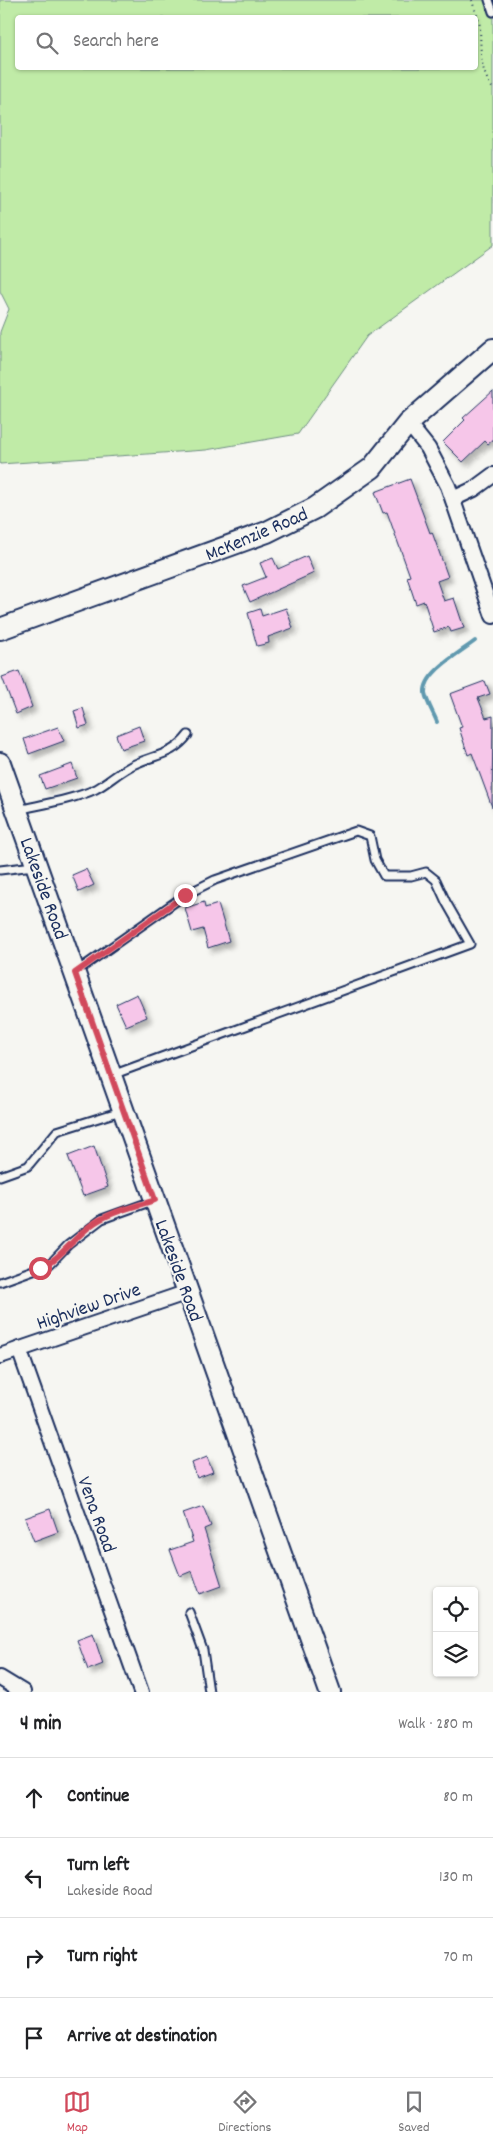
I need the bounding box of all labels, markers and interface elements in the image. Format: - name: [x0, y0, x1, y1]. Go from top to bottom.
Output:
- search box: [15, 15, 478, 70]
- icon: search: [33, 29, 61, 57]
- text: Search here: [73, 29, 159, 56]
- street label: McKenzie Road: [201, 502, 313, 570]
- street label: Lakeside Road: [11, 834, 74, 944]
- route end: [174, 884, 197, 907]
- street label: Lakeside Road: [146, 1216, 209, 1326]
- route start: [29, 1257, 52, 1280]
- street label: Highview Drive: [33, 1277, 145, 1339]
- street label: Vena Road: [69, 1473, 122, 1557]
- map controls: [433, 1587, 478, 1677]
- button: locate: [433, 1587, 478, 1632]
- button: layers: [433, 1632, 478, 1677]
- text: 4 min: [20, 1710, 62, 1740]
- text: Walk · 280 m: [398, 1713, 473, 1736]
- icon: ahead: [20, 1784, 48, 1812]
- text: Continue: [67, 1784, 129, 1811]
- text: 80 m: [443, 1786, 473, 1809]
- text: Turn left: [67, 1853, 130, 1880]
- icon: left: [20, 1864, 48, 1892]
- text: 130 m: [439, 1866, 473, 1889]
- text: Lakeside Road: [67, 1880, 152, 1903]
- icon: right: [20, 1944, 48, 1972]
- text: Turn right: [67, 1944, 138, 1971]
- text: 70 m: [443, 1946, 473, 1969]
- icon: arrive: [20, 2024, 48, 2052]
- text: Arrive at destination: [67, 2024, 217, 2051]
- tab: Map: [63, 2088, 91, 2138]
- tab: Directions: [218, 2088, 271, 2138]
- tab: Saved: [398, 2088, 430, 2138]

